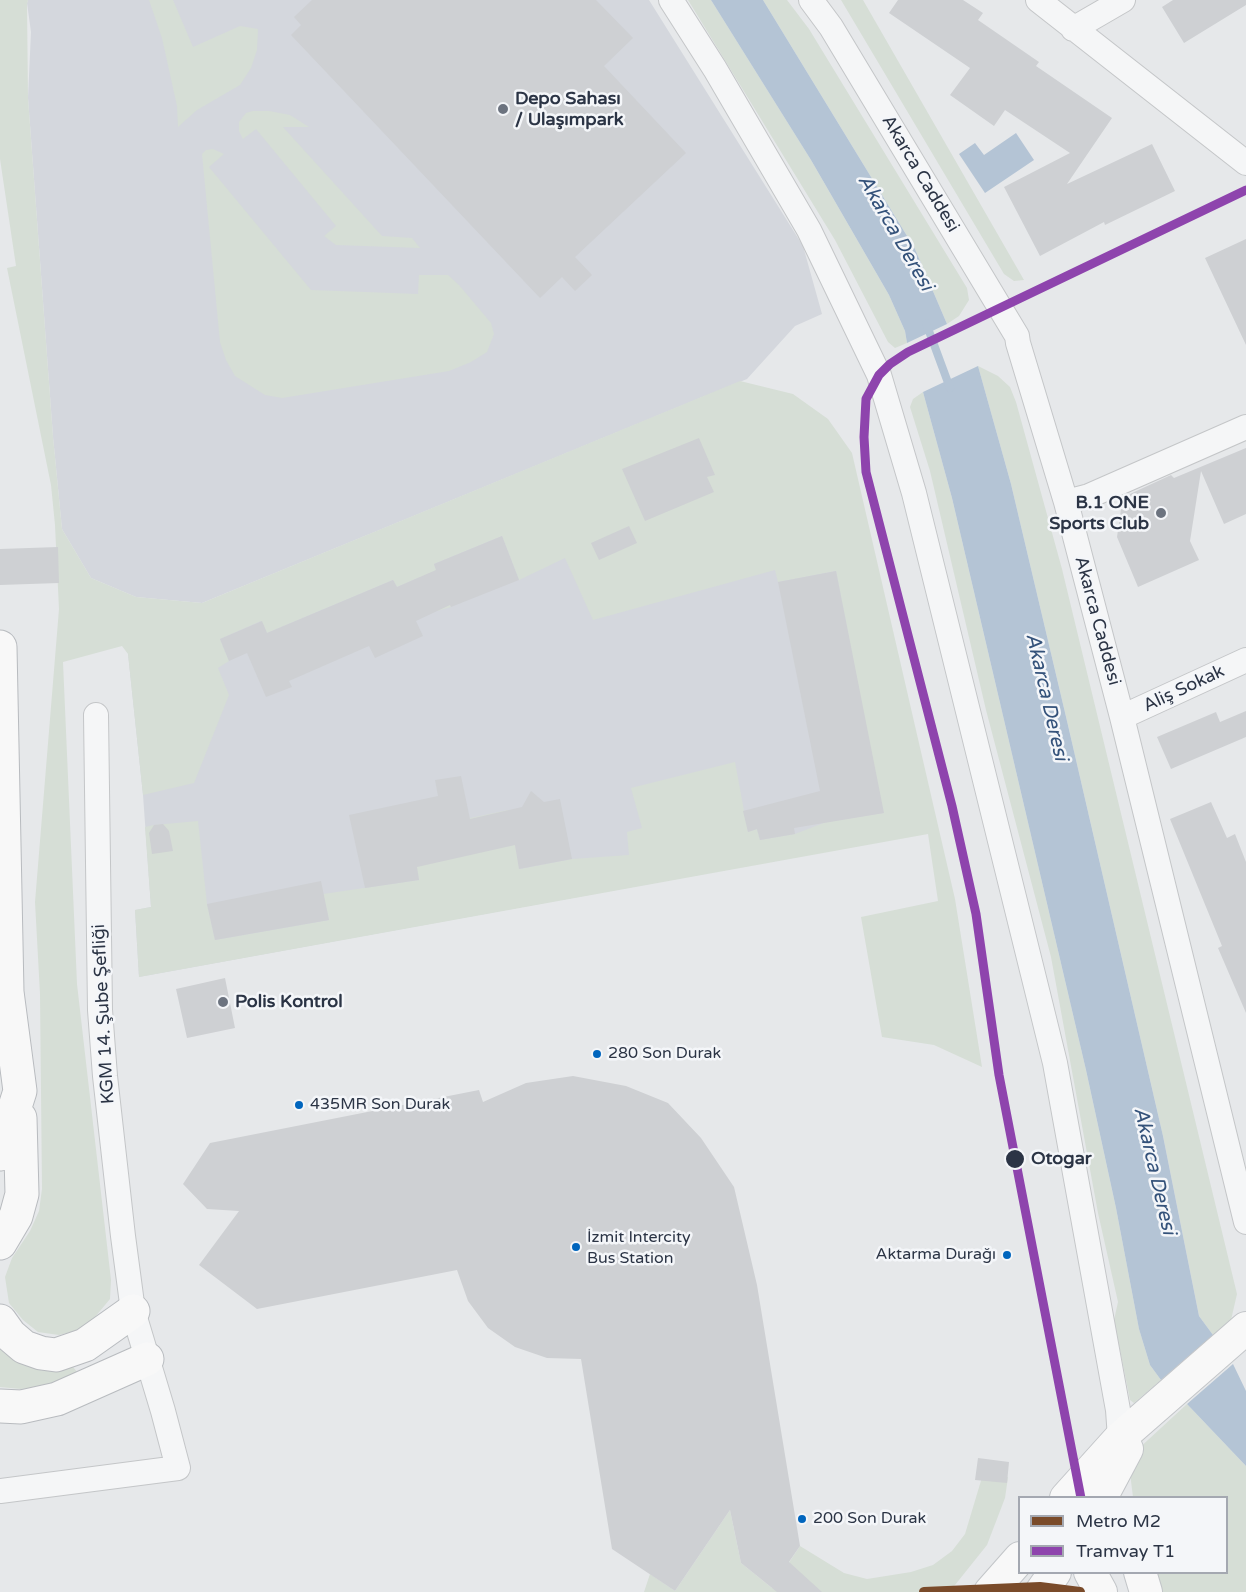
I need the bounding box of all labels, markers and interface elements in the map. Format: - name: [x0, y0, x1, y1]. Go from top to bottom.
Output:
- place label: Depo Sahası / Ulaşımpark: [515, 88, 623, 130]
- marker: Depo Sahası / Ulaşımpark: [496, 102, 510, 116]
- street label: Akarca Caddesi: [877, 112, 963, 236]
- water label: Akarca Deresi: [852, 171, 938, 295]
- place label: B.1 ONE Sports Club: [1049, 492, 1149, 534]
- marker: B.1 ONE Sports Club: [1154, 506, 1168, 520]
- street label: Akarca Caddesi: [1069, 554, 1125, 688]
- water label: Akarca Deresi: [1020, 631, 1072, 763]
- street label: Aliş Sokak: [1140, 661, 1228, 717]
- street label: KGM 14. Şube Şefliği: [88, 923, 120, 1105]
- place label: Polis Kontrol: [235, 991, 343, 1013]
- marker: Polis Kontrol: [216, 995, 230, 1009]
- place label: 280 Son Durak: [608, 1044, 721, 1064]
- marker: 280 Son Durak: [591, 1048, 603, 1060]
- place label: 435MR Son Durak: [310, 1095, 450, 1115]
- marker: 435MR Son Durak: [293, 1099, 305, 1111]
- water label: Akarca Deresi: [1128, 1105, 1180, 1237]
- marker: Otogar: [1004, 1148, 1026, 1170]
- place label: Otogar: [1031, 1148, 1092, 1170]
- place label: İzmit Intercity Bus Station: [587, 1228, 691, 1266]
- marker: İzmit Intercity Bus Station: [570, 1241, 582, 1253]
- place label: Aktarma Durağı: [876, 1245, 996, 1265]
- marker: Aktarma Durağı: [1001, 1249, 1013, 1261]
- legend: [1018, 1496, 1228, 1574]
- place label: 200 Son Durak: [813, 1509, 926, 1529]
- text: Metro M2: [1076, 1510, 1161, 1532]
- marker: 200 Son Durak: [796, 1513, 808, 1525]
- text: Tramvay T1: [1076, 1540, 1175, 1562]

